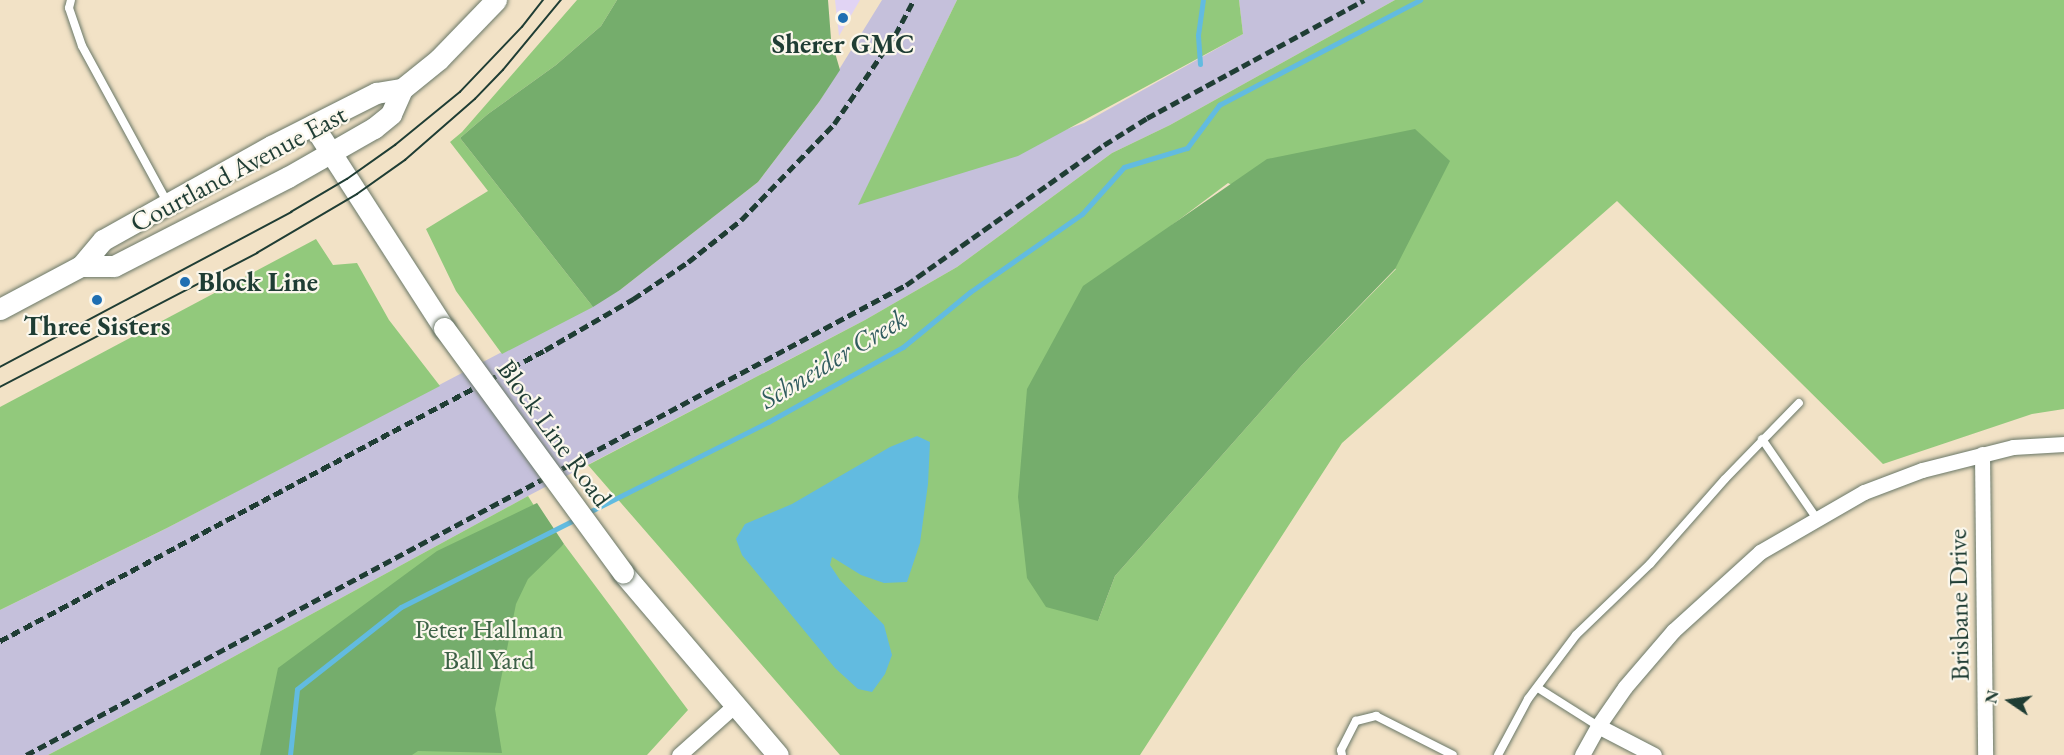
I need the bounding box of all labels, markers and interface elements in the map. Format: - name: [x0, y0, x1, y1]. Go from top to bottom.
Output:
- marker: Sherer GMC: [836, 11, 850, 25]
- place label: Sherer GMC: [772, 28, 914, 60]
- street label: Courtland Avenue East: [124, 97, 352, 239]
- place label: Block Line: [198, 266, 318, 298]
- marker: Block Line: [176, 273, 194, 291]
- marker: Three Sisters: [90, 293, 104, 307]
- water label: Schneider Creek: [753, 301, 913, 415]
- place label: Three Sisters: [24, 310, 170, 342]
- street label: Block Line Road: [491, 353, 619, 513]
- street label: Brisbane Drive: [1940, 529, 1976, 681]
- park label: Peter Hallman Ball Yard: [414, 612, 564, 675]
- north arrow: [1980, 671, 2040, 731]
- text: N: [1980, 688, 2004, 706]

